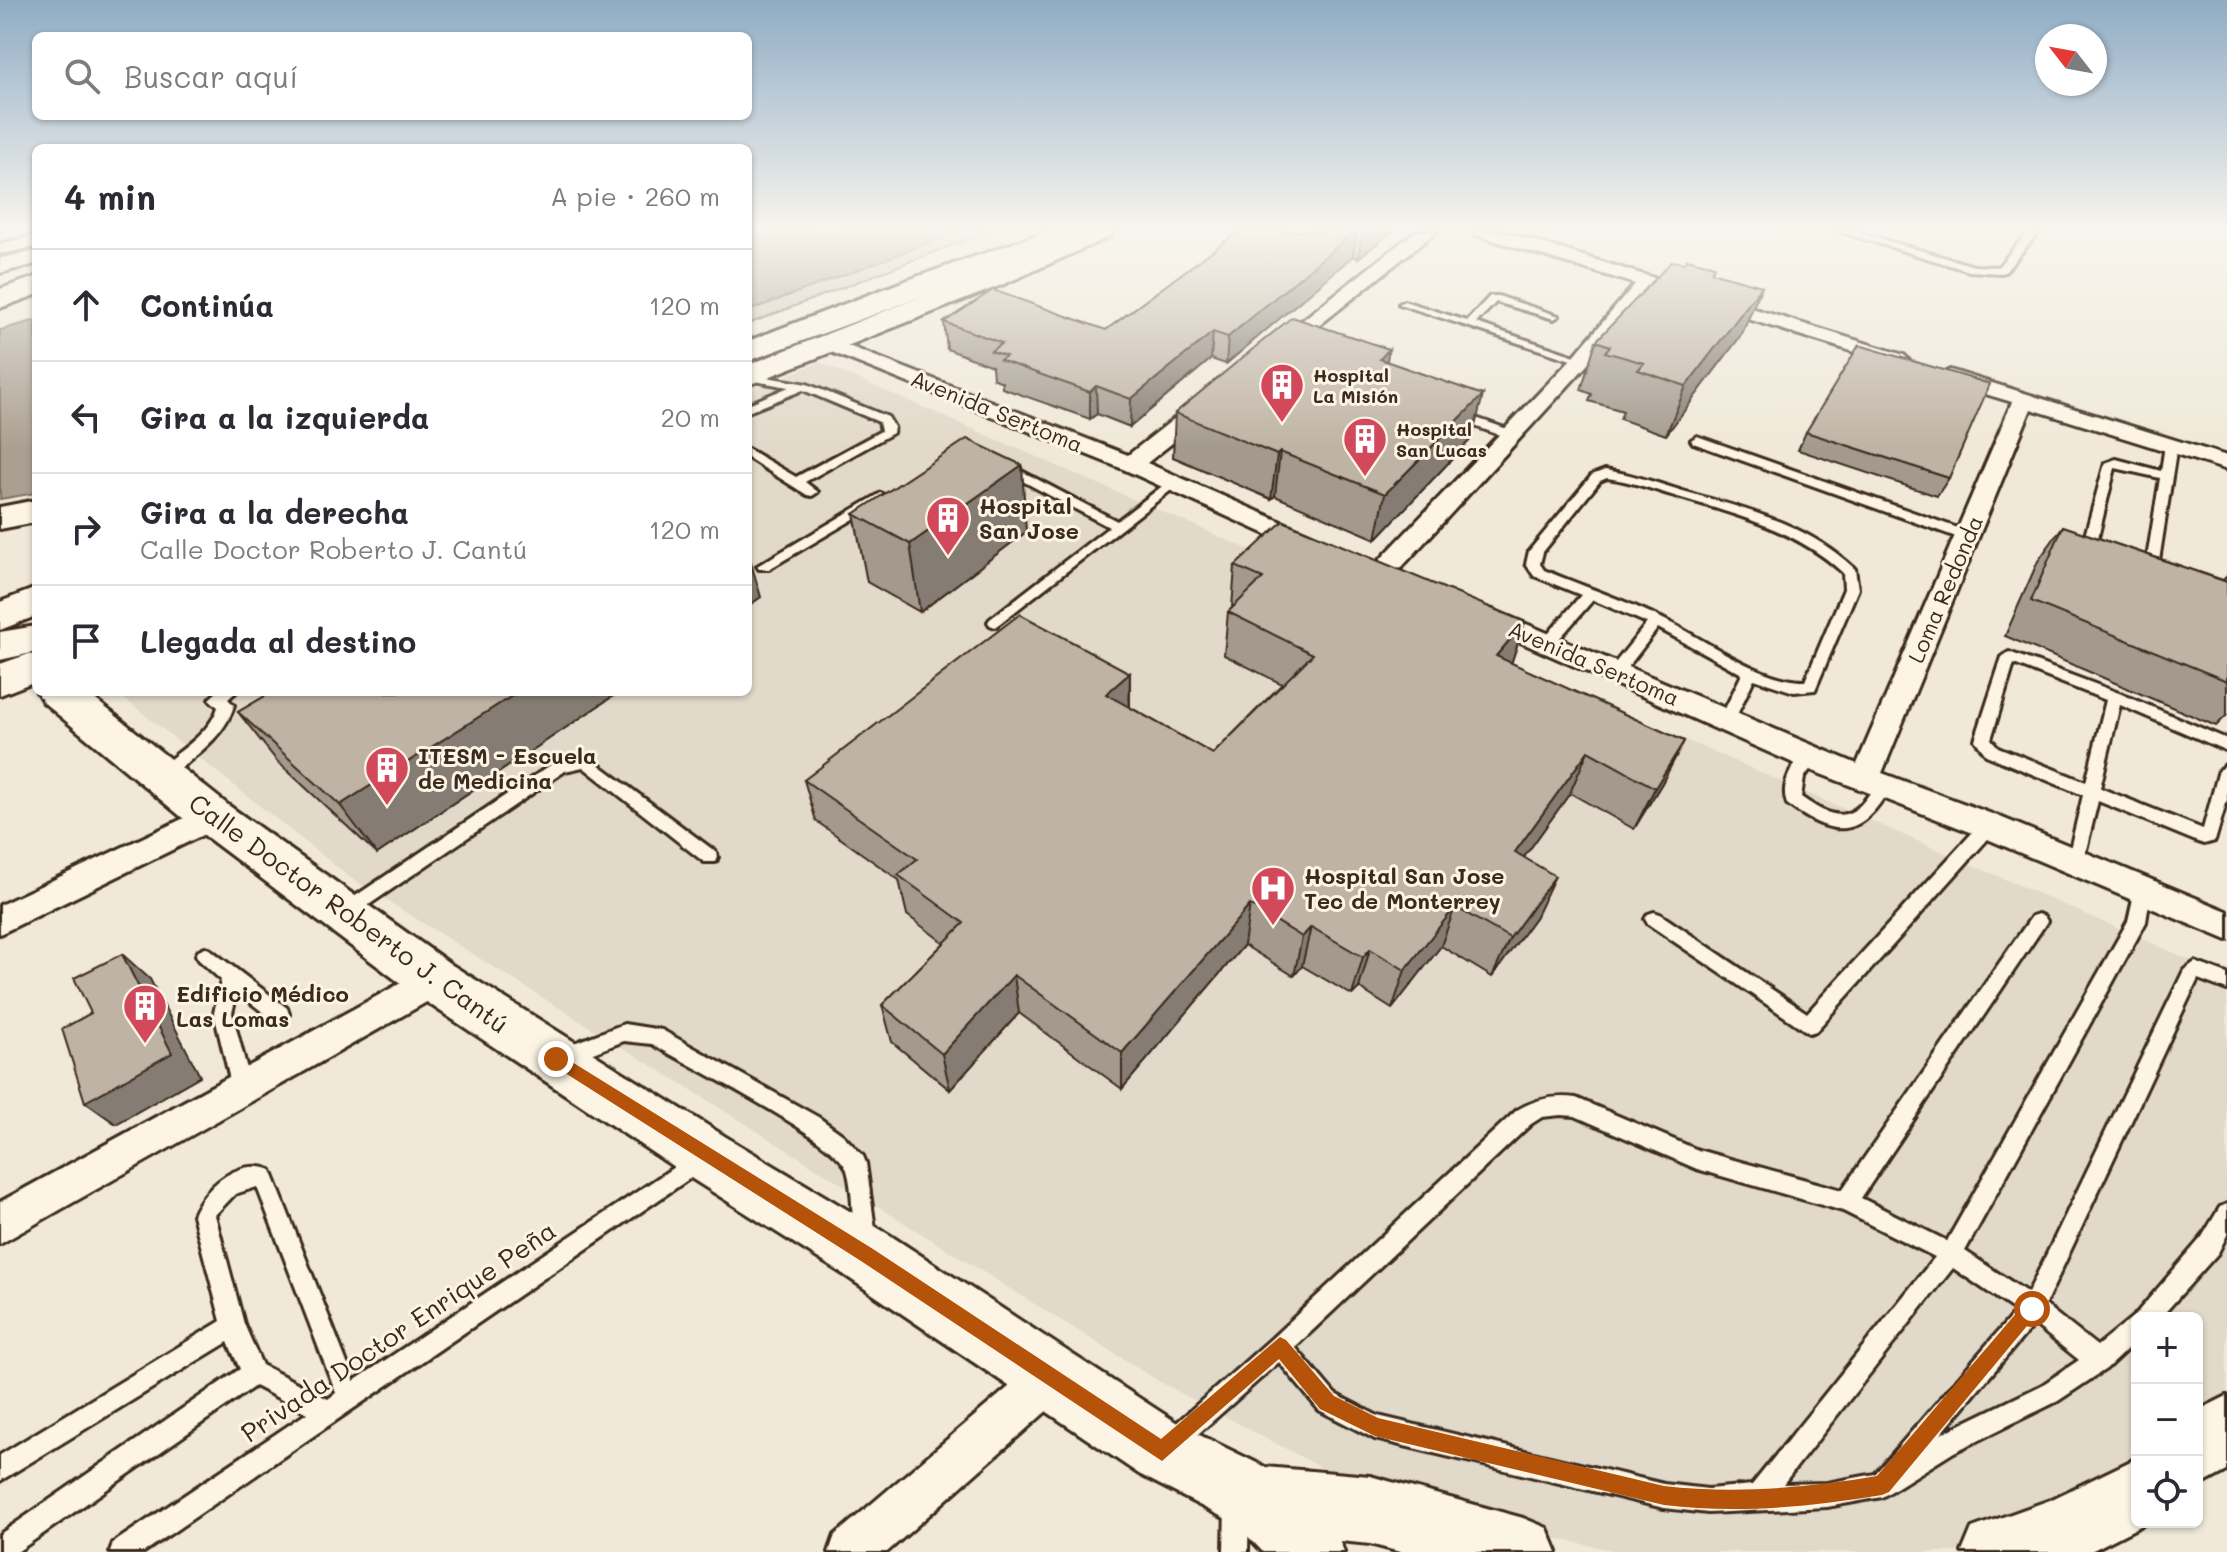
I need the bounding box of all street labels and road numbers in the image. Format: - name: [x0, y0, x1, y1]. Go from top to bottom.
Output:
- street label: Avenida Sertoma: [907, 363, 1087, 459]
- street label: Loma Redonda: [1901, 511, 1989, 667]
- street label: Avenida Sertoma: [1504, 614, 1684, 712]
- street label: Calle Doctor Roberto J. Cantú: [182, 785, 516, 1041]
- street label: Privada Doctor Enrique Peña: [234, 1213, 562, 1449]

